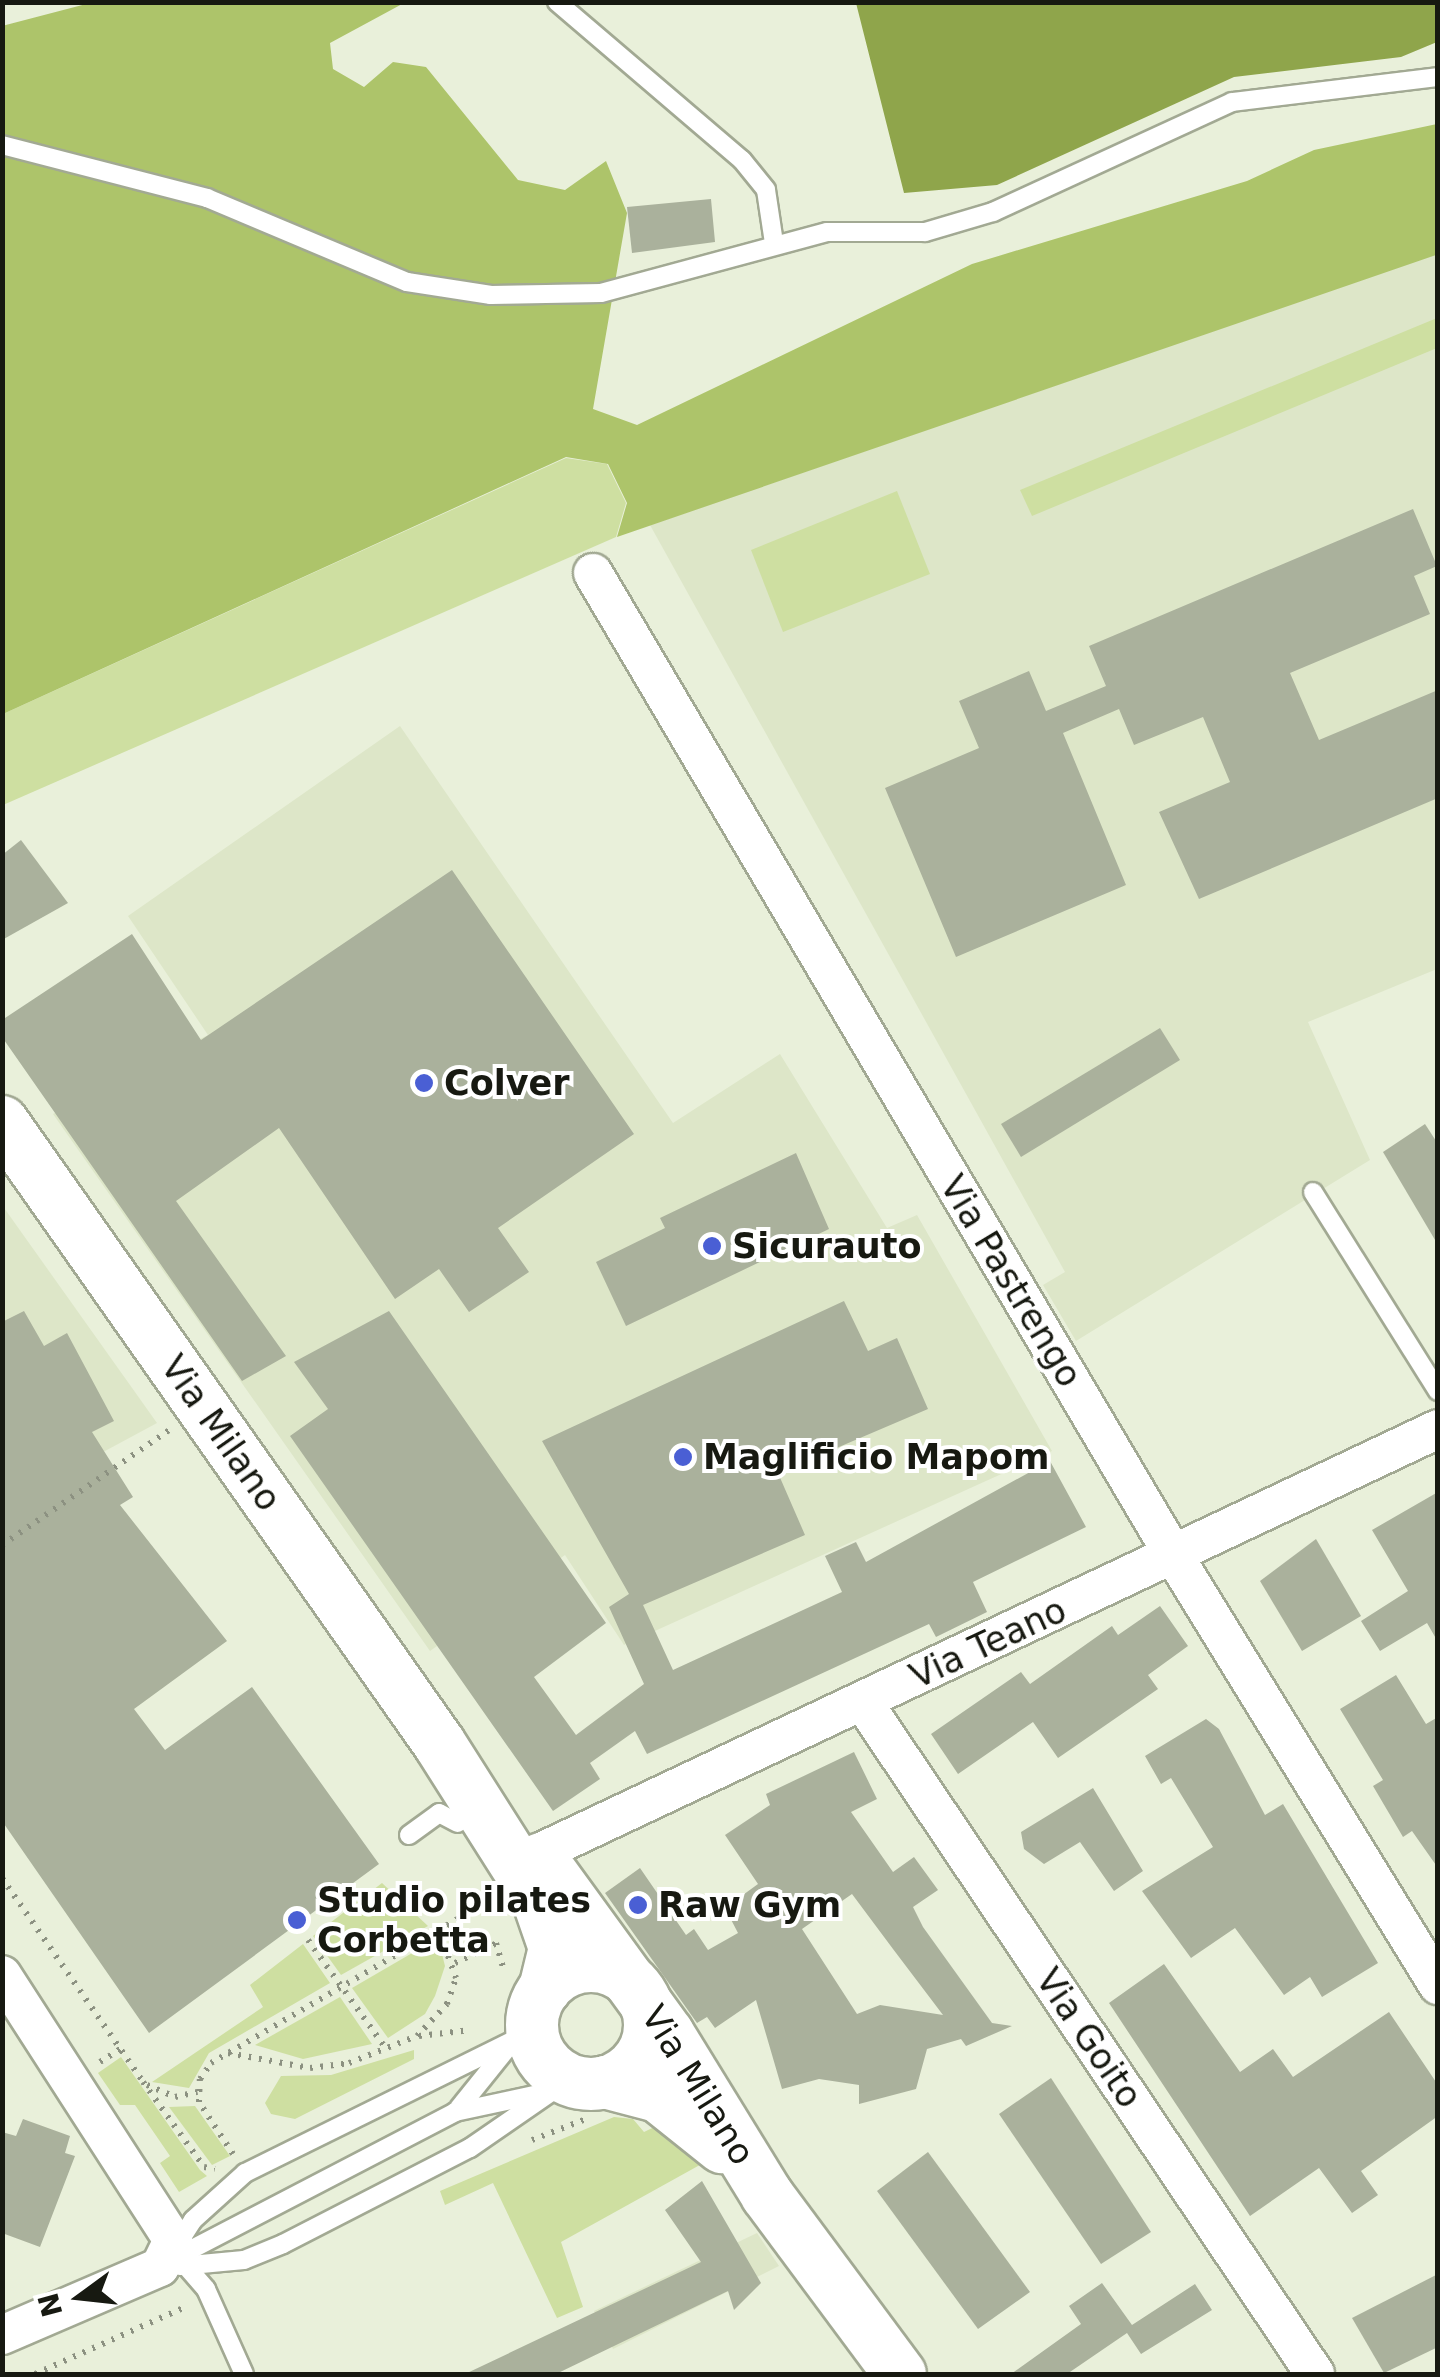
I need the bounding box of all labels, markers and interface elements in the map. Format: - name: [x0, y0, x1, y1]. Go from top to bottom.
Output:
- place label: Colver: [444, 1062, 570, 1104]
- marker: Colver: [413, 1072, 435, 1094]
- street label: Via Pastrengo: [931, 1168, 1091, 1394]
- place label: Sicurauto: [732, 1225, 921, 1267]
- marker: Sicurauto: [701, 1235, 723, 1257]
- street label: Via Milano: [152, 1347, 290, 1519]
- place label: Maglificio Mapom: [703, 1436, 1049, 1478]
- marker: Maglificio Mapom: [672, 1446, 694, 1468]
- street label: Via Teano: [903, 1589, 1073, 1697]
- place label: Studio pilates Corbetta: [317, 1879, 591, 1961]
- place label: Raw Gym: [658, 1884, 841, 1926]
- marker: Raw Gym: [627, 1894, 649, 1916]
- marker: Studio pilates Corbetta: [286, 1909, 308, 1931]
- street label: Via Goito: [1027, 1960, 1151, 2116]
- street label: Via Milano: [632, 1997, 764, 2173]
- north arrow: [30, 2247, 130, 2347]
- text: N: [32, 2289, 70, 2320]

